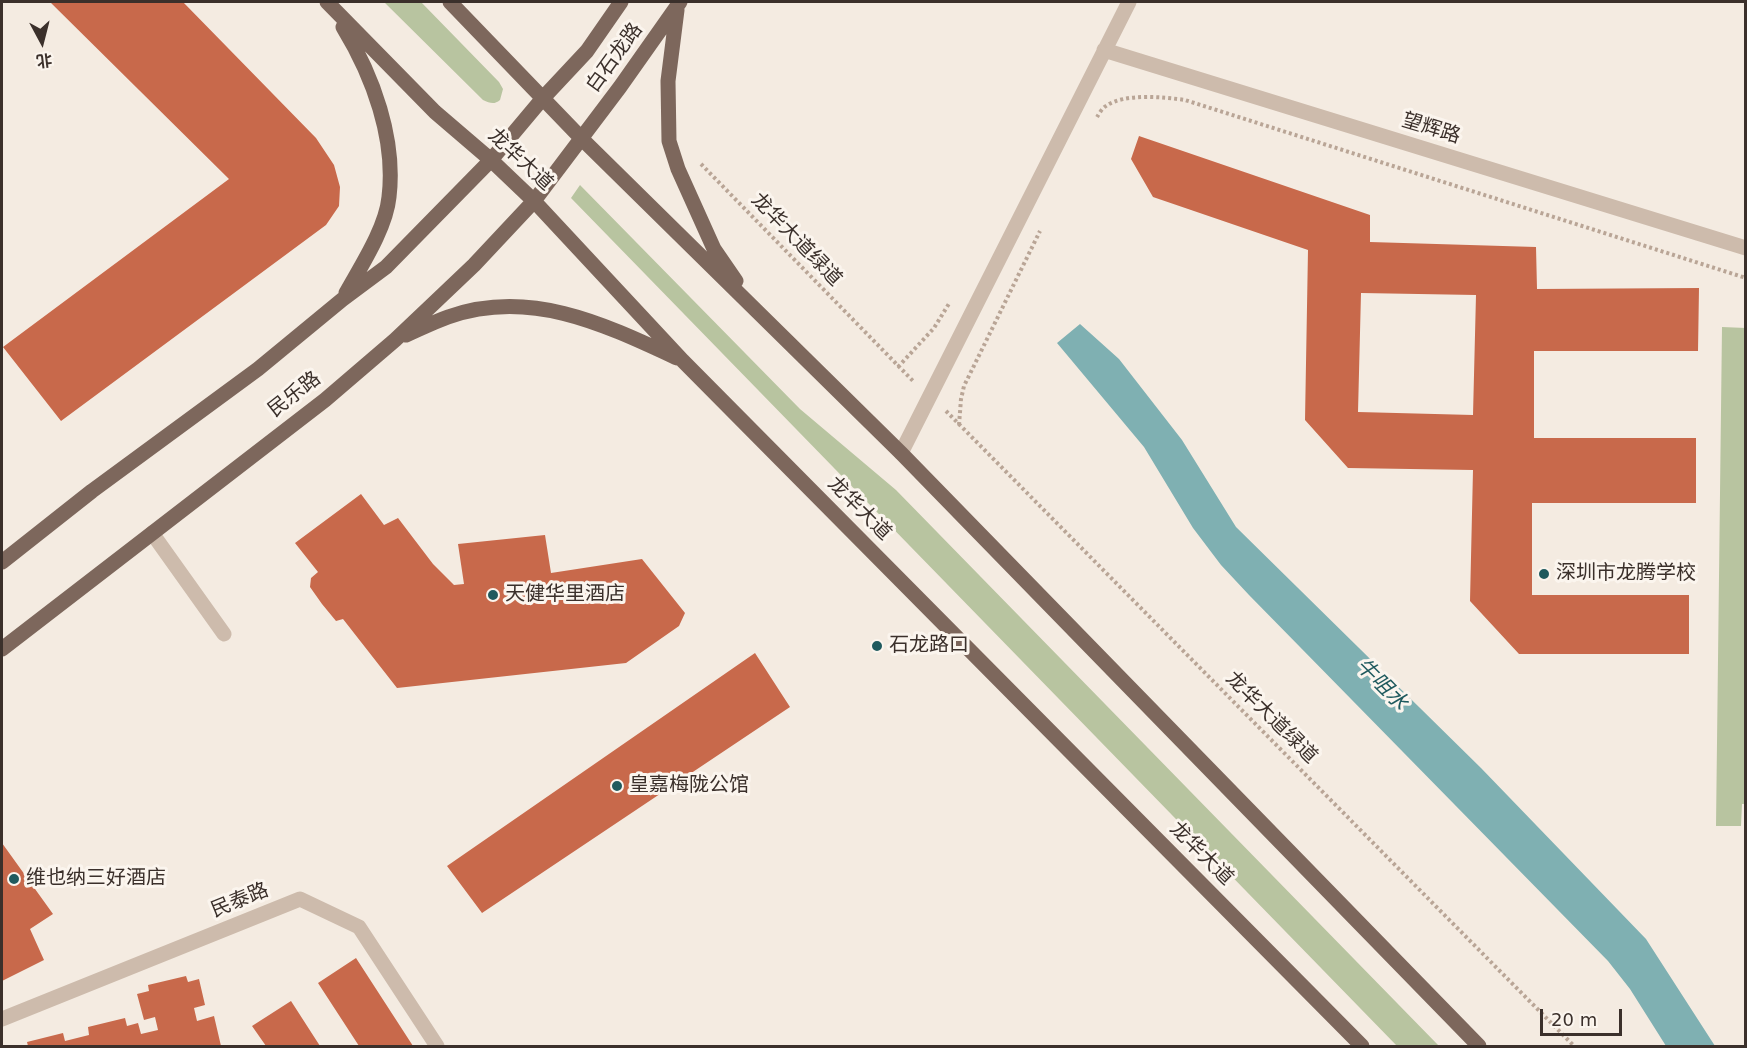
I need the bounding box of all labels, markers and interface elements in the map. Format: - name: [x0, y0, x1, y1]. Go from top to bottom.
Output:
- north arrow: [12, 12, 72, 72]
- street label: 白石龙路: [582, 19, 648, 97]
- text: 北: [35, 50, 53, 71]
- street label: 望辉路: [1399, 109, 1463, 149]
- street label: 龙华大道: [483, 124, 557, 196]
- street label: 龙华大道绿道: [746, 189, 846, 291]
- street label: 民乐路: [264, 367, 326, 423]
- street label: 龙华大道: [822, 472, 896, 546]
- place label: 深圳市龙腾学校: [1556, 562, 1696, 586]
- marker: 深圳市龙腾学校: [1537, 567, 1551, 581]
- place label: 天健华里酒店: [505, 583, 625, 607]
- marker: 天健华里酒店: [486, 588, 500, 602]
- place label: 石龙路口: [889, 634, 969, 658]
- marker: 石龙路口: [870, 639, 884, 653]
- water label: 牛咀水: [1350, 654, 1412, 716]
- street label: 龙华大道绿道: [1220, 667, 1322, 769]
- place label: 皇嘉梅陇公馆: [629, 774, 749, 798]
- marker: 皇嘉梅陇公馆: [610, 779, 624, 793]
- street label: 龙华大道: [1164, 817, 1238, 891]
- place label: 维也纳三好酒店: [26, 867, 166, 891]
- marker: 维也纳三好酒店: [7, 872, 21, 886]
- street label: 民泰路: [208, 879, 272, 923]
- scale bar: [1543, 997, 1626, 1035]
- text: 20 m: [1551, 1009, 1597, 1030]

